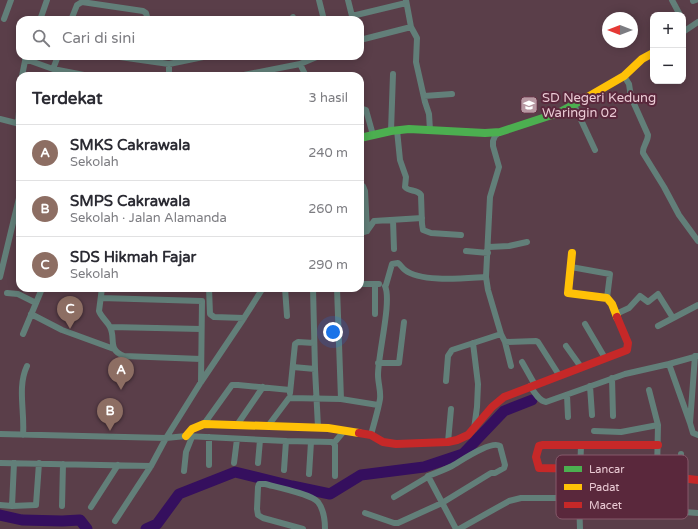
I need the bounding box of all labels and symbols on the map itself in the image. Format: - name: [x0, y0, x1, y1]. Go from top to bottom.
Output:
- north arrow: [602, 12, 638, 48]
- place label: SD Negeri Kedung Waringin 02: [542, 90, 656, 121]
- school or university icon: SD Negeri Kedung Waringin 02: [519, 95, 539, 115]
- pin: C: [57, 296, 83, 329]
- your location: [323, 322, 343, 342]
- pin: A: [108, 357, 134, 390]
- pin: B: [97, 398, 123, 431]
- legend: [556, 455, 688, 519]
- text: Lancar: [589, 463, 625, 476]
- text: Padat: [589, 481, 619, 494]
- text: Macet: [589, 499, 622, 512]

